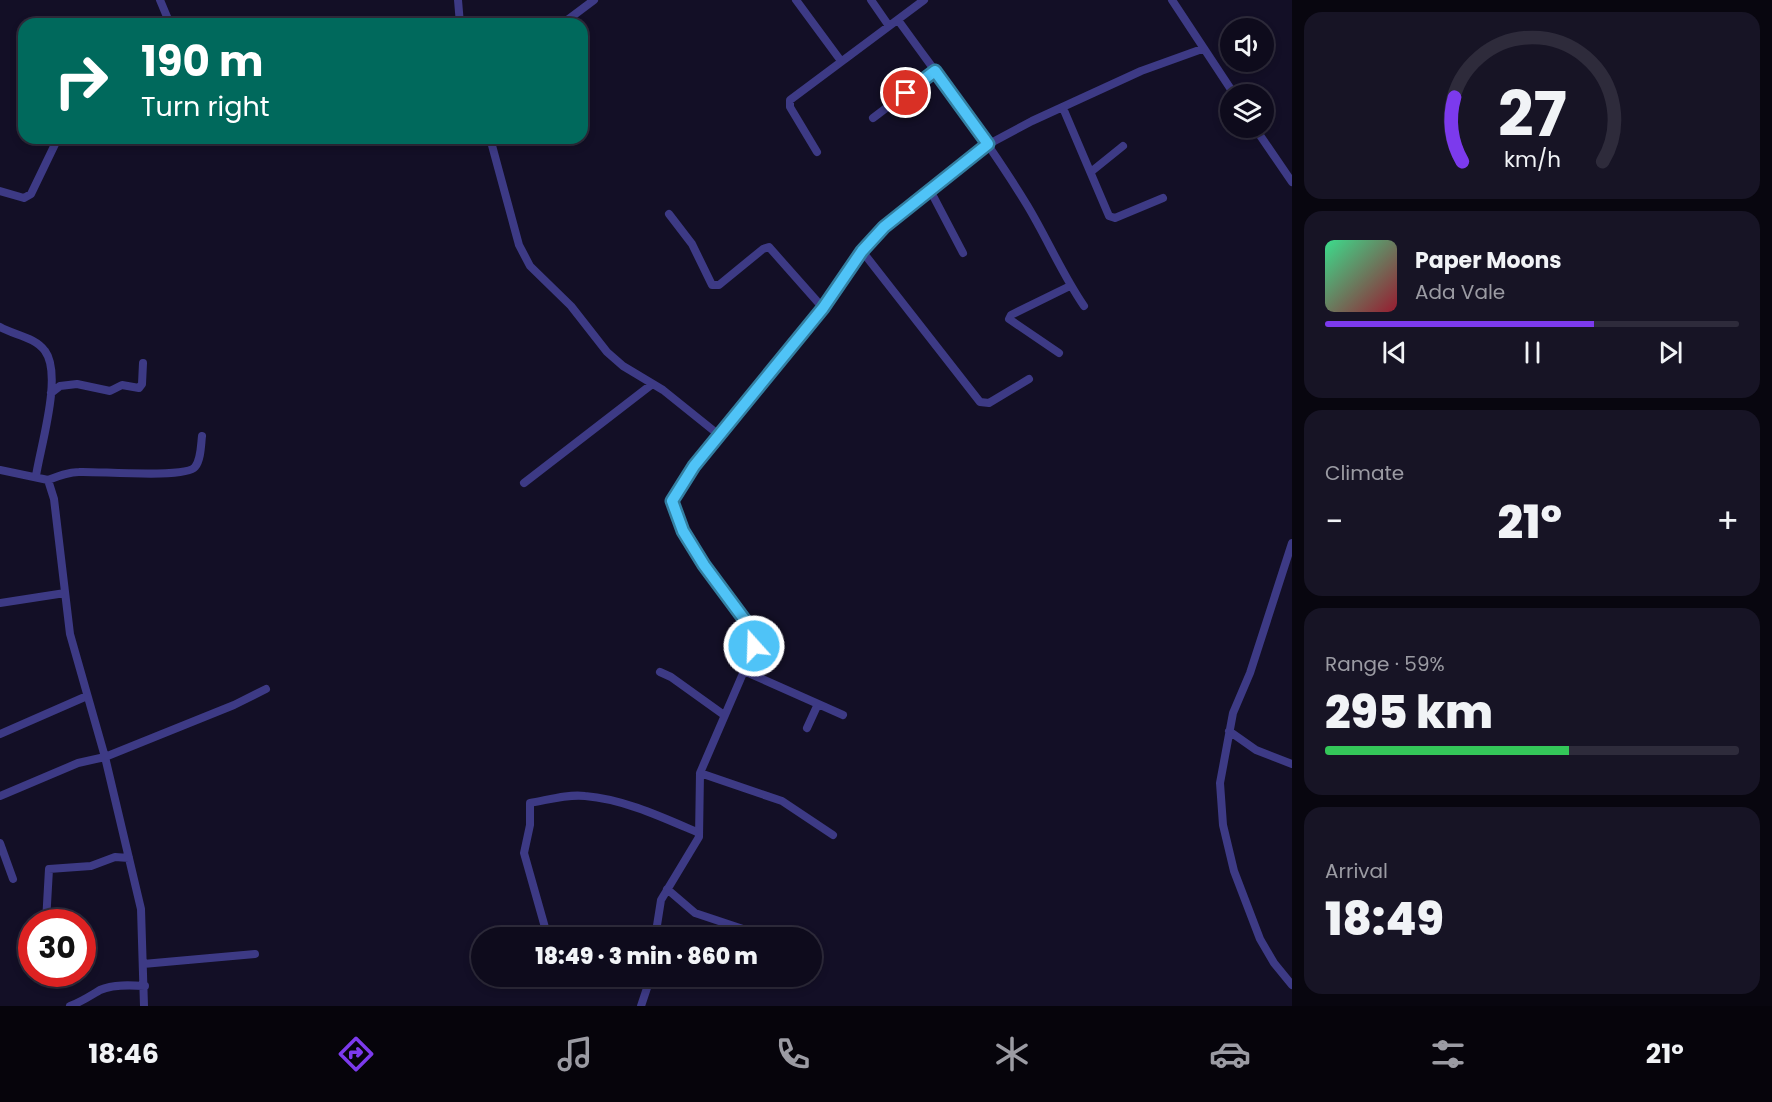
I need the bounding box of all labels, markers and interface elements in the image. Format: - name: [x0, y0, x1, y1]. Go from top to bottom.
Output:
- map controls: [1220, 18, 1274, 138]
- button: sound: [1220, 18, 1274, 72]
- text: 190 m: [141, 32, 263, 91]
- icon: right: [42, 42, 120, 120]
- pin: [880, 67, 931, 118]
- text: 27: [1497, 71, 1567, 159]
- icon: arrive: [889, 76, 922, 109]
- button: layers: [1220, 84, 1274, 138]
- text: Turn right: [141, 88, 270, 125]
- text: km/h: [1503, 145, 1561, 176]
- text: Paper Moons: [1415, 245, 1562, 276]
- text: Ada Vale: [1415, 278, 1505, 306]
- icon: previous: [1378, 336, 1411, 369]
- icon: pause: [1516, 336, 1549, 369]
- icon: next: [1654, 336, 1687, 369]
- text: Climate: [1325, 459, 1404, 487]
- text: 21°: [1498, 491, 1562, 554]
- text: −: [1325, 498, 1343, 545]
- text: +: [1716, 498, 1739, 545]
- position arrow: [722, 614, 786, 678]
- text: Range · 59%: [1325, 650, 1445, 678]
- text: 295 km: [1325, 681, 1493, 744]
- text: Arrival: [1325, 857, 1388, 885]
- text: 18:49: [1325, 888, 1444, 951]
- speed limit sign: 30: [18, 909, 96, 987]
- text: 18:49 · 3 min · 860 m: [535, 941, 758, 972]
- icon: directions: [335, 1033, 377, 1075]
- icon: music: [554, 1033, 596, 1075]
- icon: phone: [772, 1033, 814, 1075]
- icon: climate: [991, 1033, 1033, 1075]
- icon: car: [1209, 1033, 1251, 1075]
- icon: filters: [1427, 1033, 1469, 1075]
- text: 18:46: [88, 1035, 159, 1072]
- text: 21°: [1646, 1035, 1684, 1072]

